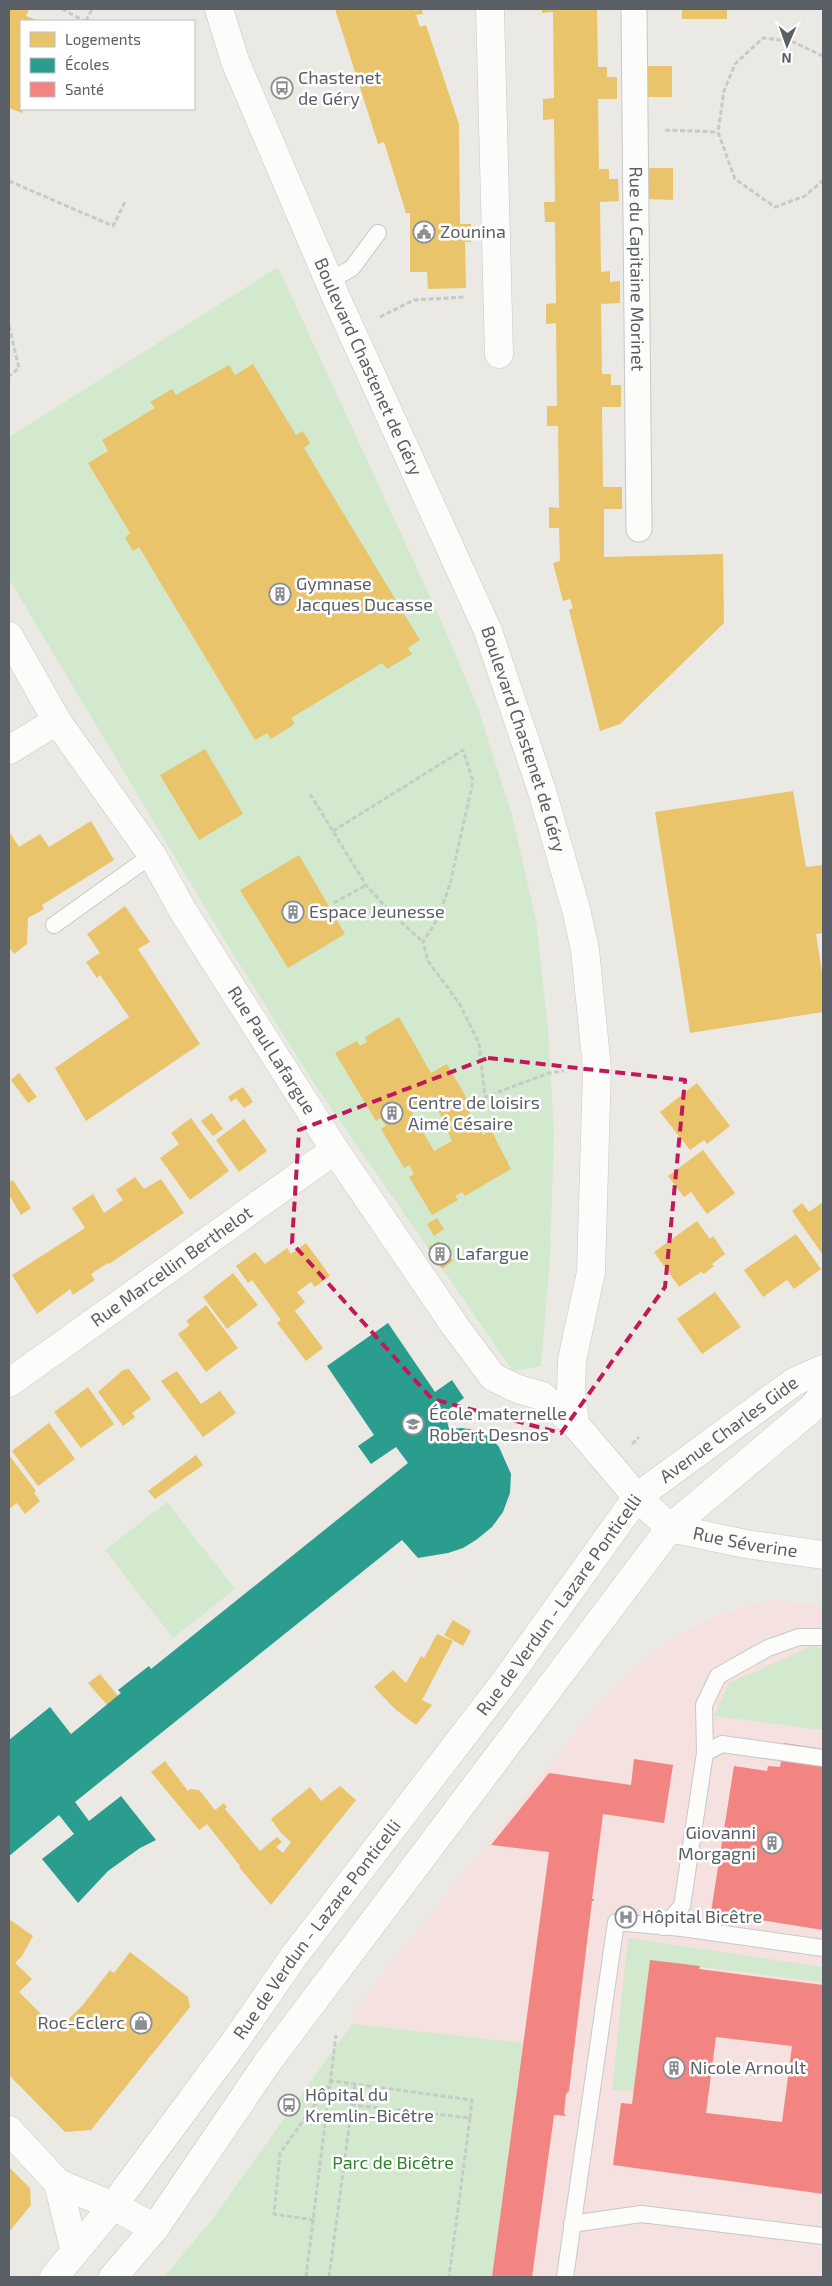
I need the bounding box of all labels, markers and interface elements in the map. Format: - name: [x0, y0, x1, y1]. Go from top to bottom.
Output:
- legend: [20, 20, 195, 110]
- north arrow: [762, 20, 812, 70]
- text: Logements: [65, 30, 141, 48]
- text: N: [781, 50, 792, 67]
- text: Écoles: [65, 55, 109, 73]
- place label: Chastenet de Géry: [298, 66, 381, 109]
- bus stop icon: Chastenet de Géry: [270, 76, 294, 100]
- text: Santé: [65, 80, 104, 98]
- street label: Rue du Capitaine Morinet: [626, 166, 649, 372]
- public building icon: Zounina: [412, 220, 436, 244]
- place label: Zounina: [440, 220, 506, 242]
- street label: Boulevard Chastenet de Géry: [310, 254, 428, 479]
- place label: Gymnase Jacques Ducasse: [296, 572, 433, 615]
- building icon: Gymnase Jacques Ducasse: [268, 582, 292, 606]
- street label: Boulevard Chastenet de Géry: [477, 623, 571, 855]
- building icon: Espace Jeunesse: [281, 900, 305, 924]
- place label: Espace Jeunesse: [309, 900, 445, 922]
- street label: Rue Paul Lafargue: [224, 982, 321, 1118]
- place label: Centre de loisirs Aimé Césaire: [408, 1091, 540, 1134]
- building icon: Centre de loisirs Aimé Césaire: [380, 1101, 404, 1125]
- street label: Rue Marcellin Berthelot: [86, 1201, 256, 1331]
- building icon: Lafargue: [428, 1242, 452, 1266]
- place label: Lafargue: [456, 1242, 529, 1264]
- street label: Avenue Charles Gide: [655, 1371, 802, 1487]
- place label: École maternelle Robert Desnos: [429, 1402, 567, 1445]
- school or university icon: École maternelle Robert Desnos: [401, 1412, 425, 1436]
- street label: Rue de Verdun - Lazare Ponticelli: [471, 1489, 646, 1719]
- street label: Rue Séverine: [691, 1521, 799, 1561]
- street label: Rue de Verdun - Lazare Ponticelli: [228, 1815, 405, 2043]
- place label: Giovanni Morgagni: [678, 1821, 756, 1864]
- building icon: Giovanni Morgagni: [760, 1831, 784, 1855]
- hospital icon: Hôpital Bicêtre: [614, 1905, 638, 1929]
- place label: Hôpital Bicêtre: [642, 1905, 762, 1927]
- place label: Roc-Eclerc: [38, 2011, 125, 2033]
- shop icon: Roc-Eclerc: [129, 2011, 153, 2035]
- building icon: Nicole Arnoult: [662, 2056, 686, 2080]
- place label: Nicole Arnoult: [690, 2056, 806, 2078]
- place label: Hôpital du Kremlin-Bicêtre: [305, 2083, 434, 2126]
- bus stop icon: Hôpital du Kremlin-Bicêtre: [277, 2093, 301, 2117]
- park label: Parc de Bicêtre: [332, 2151, 454, 2173]

